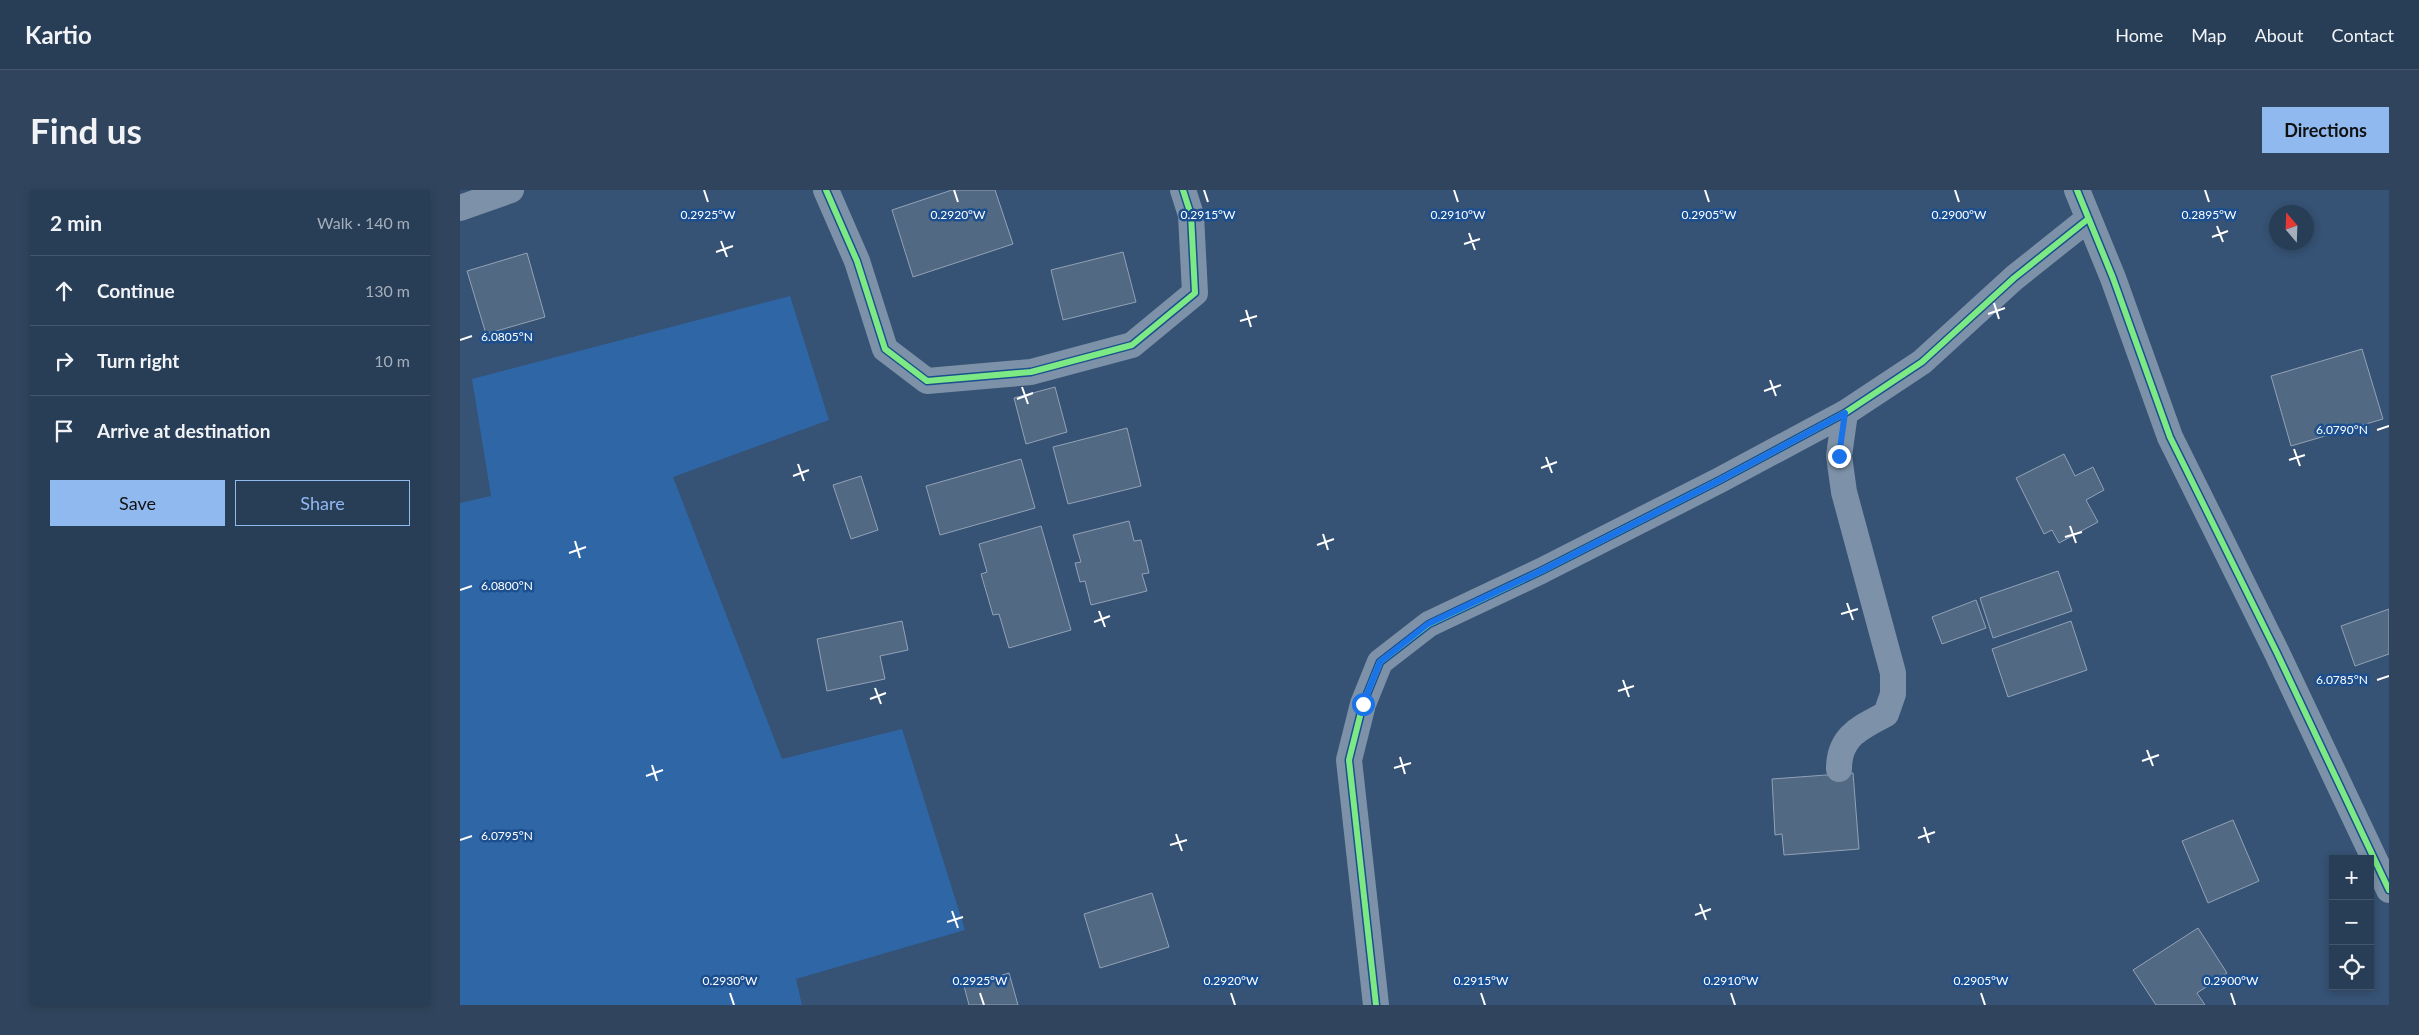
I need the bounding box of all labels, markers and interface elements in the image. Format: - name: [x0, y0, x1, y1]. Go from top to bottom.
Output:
- text: Kartio: [25, 20, 92, 49]
- text: Home: [2115, 24, 2163, 46]
- text: Map: [2191, 24, 2227, 46]
- text: About: [2255, 24, 2304, 46]
- text: Contact: [2332, 24, 2394, 46]
- button: Directions: [2262, 107, 2389, 153]
- text: Find us: [30, 109, 142, 151]
- north arrow: [2269, 205, 2314, 250]
- text: 0.2925°W: [680, 207, 736, 222]
- text: 0.2920°W: [930, 207, 986, 222]
- text: 0.2915°W: [1180, 207, 1236, 222]
- text: 0.2910°W: [1430, 207, 1486, 222]
- text: 0.2905°W: [1681, 207, 1737, 222]
- text: 0.2900°W: [1931, 207, 1987, 222]
- text: 0.2895°W: [2181, 207, 2237, 222]
- text: 2 min: [50, 210, 102, 235]
- text: Walk · 140 m: [317, 213, 410, 232]
- icon: ahead: [50, 277, 78, 305]
- text: Continue: [97, 279, 175, 302]
- text: 130 m: [365, 281, 410, 300]
- text: 6.0805°N: [481, 329, 533, 344]
- icon: right: [50, 347, 78, 375]
- text: Turn right: [97, 349, 179, 372]
- text: 10 m: [374, 351, 410, 370]
- icon: arrive: [50, 417, 78, 445]
- text: Arrive at destination: [97, 419, 270, 442]
- text: 6.0790°N: [2316, 422, 2368, 437]
- route end: [1828, 445, 1851, 468]
- button: Save: [50, 480, 225, 526]
- button: Share: [235, 480, 410, 526]
- text: 6.0800°N: [481, 578, 533, 593]
- text: 6.0785°N: [2316, 672, 2368, 687]
- route start: [1352, 693, 1375, 716]
- text: 6.0795°N: [481, 828, 533, 843]
- map controls: [2329, 855, 2374, 990]
- button: +: [2329, 855, 2374, 900]
- button: −: [2329, 900, 2374, 945]
- button: locate: [2329, 945, 2374, 990]
- text: 0.2930°W: [702, 973, 758, 988]
- text: 0.2925°W: [952, 973, 1008, 988]
- text: 0.2920°W: [1203, 973, 1259, 988]
- text: 0.2915°W: [1453, 973, 1509, 988]
- text: 0.2910°W: [1703, 973, 1759, 988]
- text: 0.2905°W: [1953, 973, 2009, 988]
- text: 0.2900°W: [2203, 973, 2259, 988]

